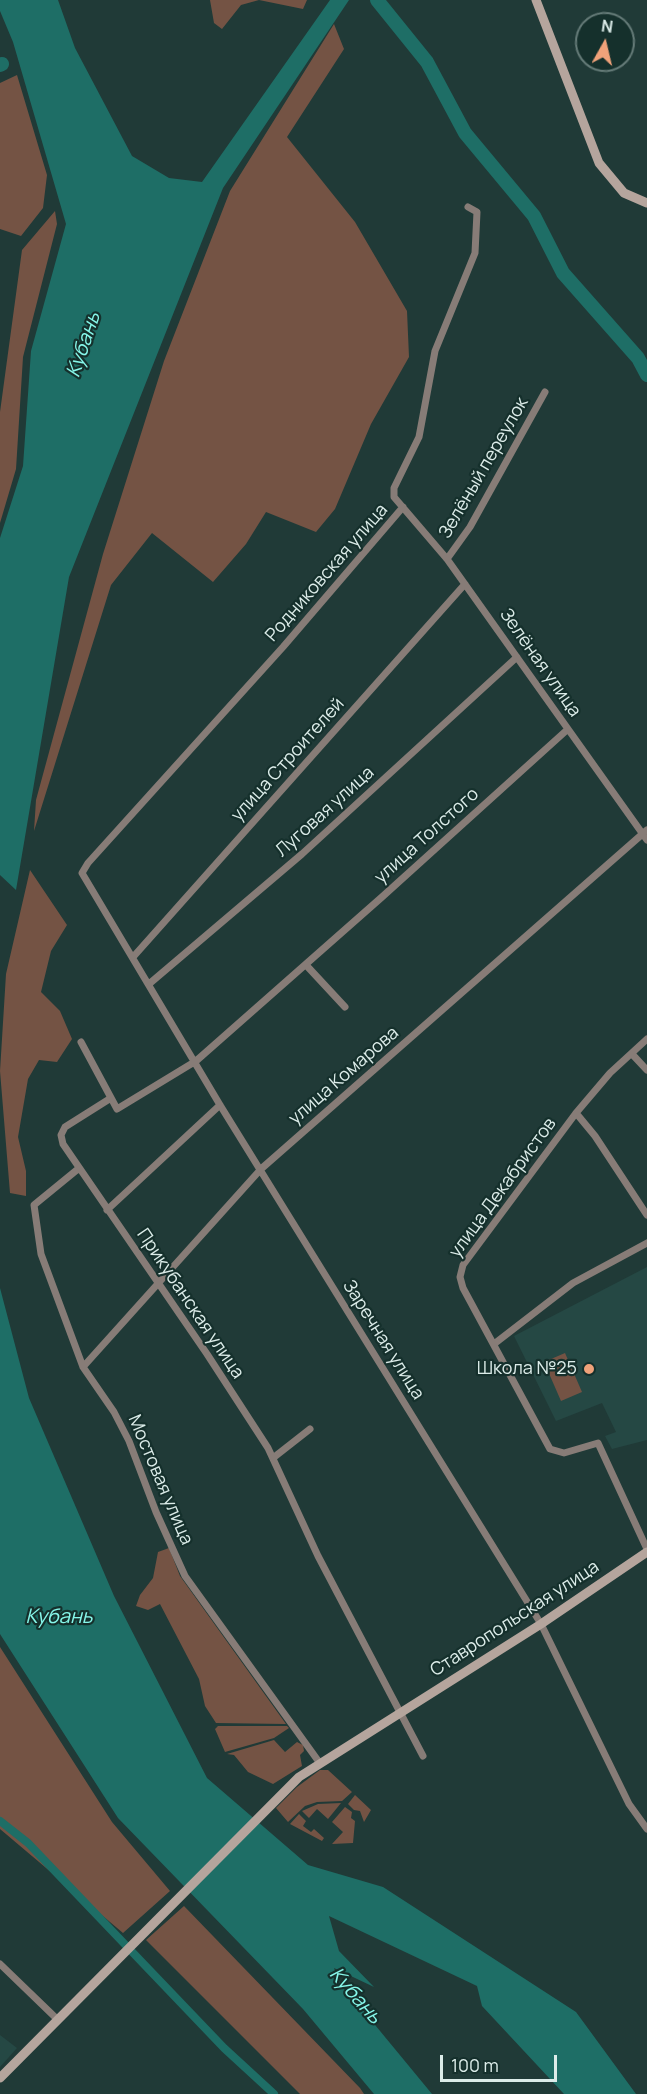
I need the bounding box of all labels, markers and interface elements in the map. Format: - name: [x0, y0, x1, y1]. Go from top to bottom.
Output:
- north arrow: [575, 12, 635, 72]
- text: N: [600, 14, 614, 38]
- water label: Кубань: [62, 310, 106, 380]
- street label: Зелёный переулок: [435, 394, 533, 542]
- street label: Родниковская улица: [261, 500, 393, 646]
- street label: Зелёная улица: [495, 605, 585, 721]
- street label: улица Строителей: [227, 694, 349, 826]
- street label: Луговая улица: [271, 762, 379, 862]
- street label: улица Толстого: [370, 784, 484, 888]
- street label: улица Комарова: [285, 1022, 403, 1130]
- street label: улица Декабристов: [445, 1114, 561, 1262]
- street label: Прикубанская улица: [132, 1225, 248, 1383]
- street label: Заречная улица: [338, 1276, 428, 1404]
- place label: Школа №25: [477, 1358, 577, 1380]
- marker: Школа №25: [582, 1362, 596, 1376]
- street label: Мостовая улица: [123, 1412, 197, 1548]
- street label: Ставропольская улица: [427, 1556, 603, 1682]
- water label: Кубань: [26, 1605, 92, 1629]
- water label: Кубань: [324, 1963, 386, 2029]
- scale bar: [443, 2043, 560, 2081]
- text: 100 m: [451, 2053, 499, 2077]

